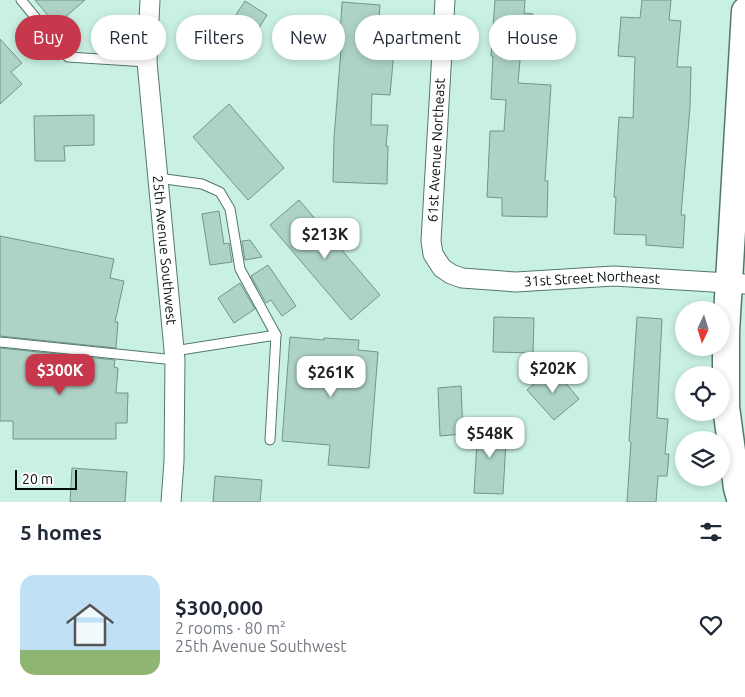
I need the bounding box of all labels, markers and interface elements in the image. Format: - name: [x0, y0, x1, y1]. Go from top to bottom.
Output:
- chip: Buy: [15, 15, 81, 60]
- chip: Rent: [91, 15, 166, 60]
- chip: Filters: [176, 15, 262, 60]
- chip: New: [272, 15, 345, 60]
- chip: Apartment: [355, 15, 479, 60]
- chip: House: [489, 15, 576, 60]
- street label: 61st Avenue Northeast: [424, 77, 448, 223]
- street label: 25th Avenue Southwest: [150, 175, 180, 326]
- pin: $213K: [290, 218, 360, 260]
- text: $213K: [302, 225, 348, 243]
- street label: 31st Street Northeast: [523, 268, 661, 290]
- north arrow: [675, 301, 730, 356]
- map controls: [675, 301, 730, 486]
- pin: $202K: [518, 352, 588, 394]
- pin: $300K: [25, 354, 95, 396]
- pin: $261K: [296, 356, 366, 398]
- text: $202K: [530, 359, 576, 377]
- text: $300K: [37, 361, 83, 379]
- text: $261K: [308, 363, 354, 381]
- button: locate: [675, 366, 730, 421]
- pin: $548K: [455, 416, 525, 459]
- text: $548K: [467, 424, 513, 442]
- button: layers: [675, 431, 730, 486]
- scale bar: [15, 467, 78, 490]
- text: 20 m: [22, 471, 53, 487]
- icon: filters: [697, 518, 725, 546]
- text: 5 homes: [20, 520, 102, 544]
- icon: home: [60, 595, 120, 655]
- text: $300,000: [175, 595, 263, 619]
- icon: heart: [697, 611, 725, 639]
- text: 2 rooms · 80 m²: [175, 619, 286, 637]
- text: 25th Avenue Southwest: [175, 637, 346, 655]

